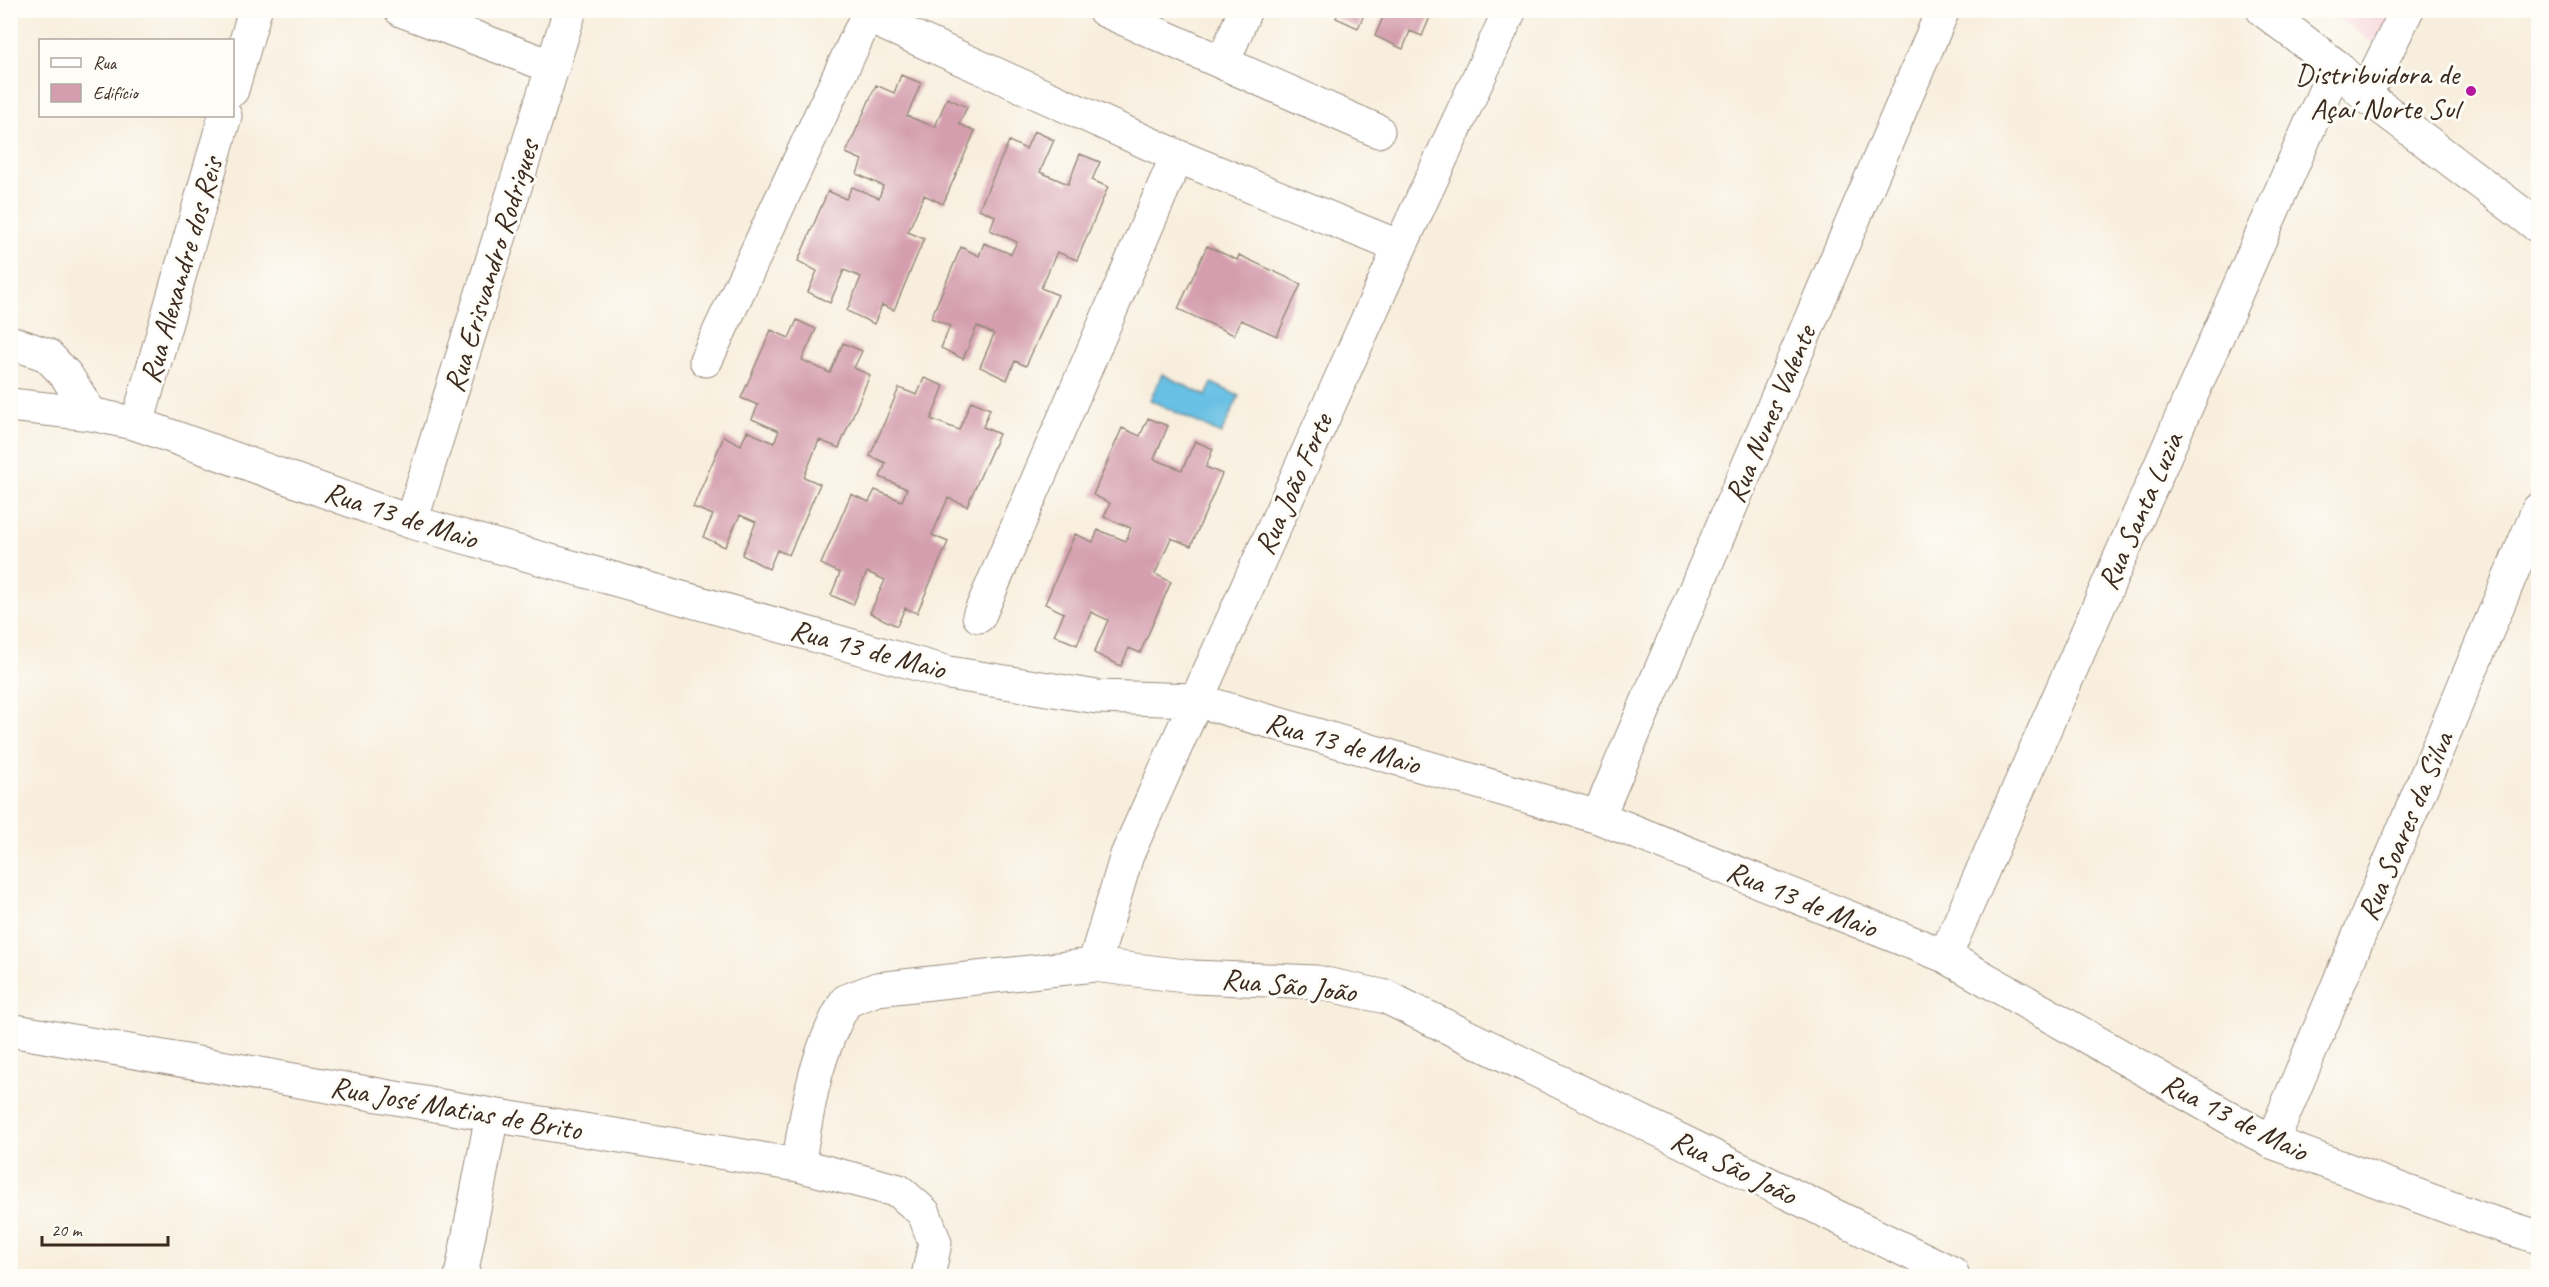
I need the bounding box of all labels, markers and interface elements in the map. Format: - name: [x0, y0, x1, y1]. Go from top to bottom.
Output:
- legend: [39, 39, 234, 117]
- text: Rua: [93, 52, 118, 74]
- place label: Distribuidora de Açaí Norte Sul: [2295, 55, 2464, 127]
- text: Edifício: [93, 82, 139, 104]
- marker: Distribuidora de Açaí Norte Sul: [2464, 84, 2478, 98]
- street label: Rua Erisvandro Rodrigues: [435, 133, 548, 397]
- street label: Rua Alexandre dos Reis: [131, 150, 232, 387]
- street label: Rua Nunes Valente: [1716, 318, 1825, 508]
- street label: Rua João Forte: [1245, 406, 1342, 560]
- street label: Rua Santa Luzia: [2088, 425, 2192, 596]
- street label: Rua 13 de Maio: [320, 472, 484, 558]
- street label: Rua 13 de Maio: [787, 610, 951, 688]
- street label: Rua 13 de Maio: [1262, 703, 1426, 783]
- street label: Rua Soares da Silva: [2348, 724, 2463, 926]
- street label: Rua 13 de Maio: [1721, 852, 1884, 947]
- street label: Rua São João: [1220, 959, 1359, 1011]
- street label: Rua 13 de Maio: [2156, 1064, 2315, 1171]
- street label: Rua José Matias de Brito: [328, 1067, 586, 1149]
- street label: Rua São João: [1665, 1120, 1804, 1214]
- scale bar: [42, 1209, 168, 1247]
- text: 20 m: [51, 1219, 84, 1241]

